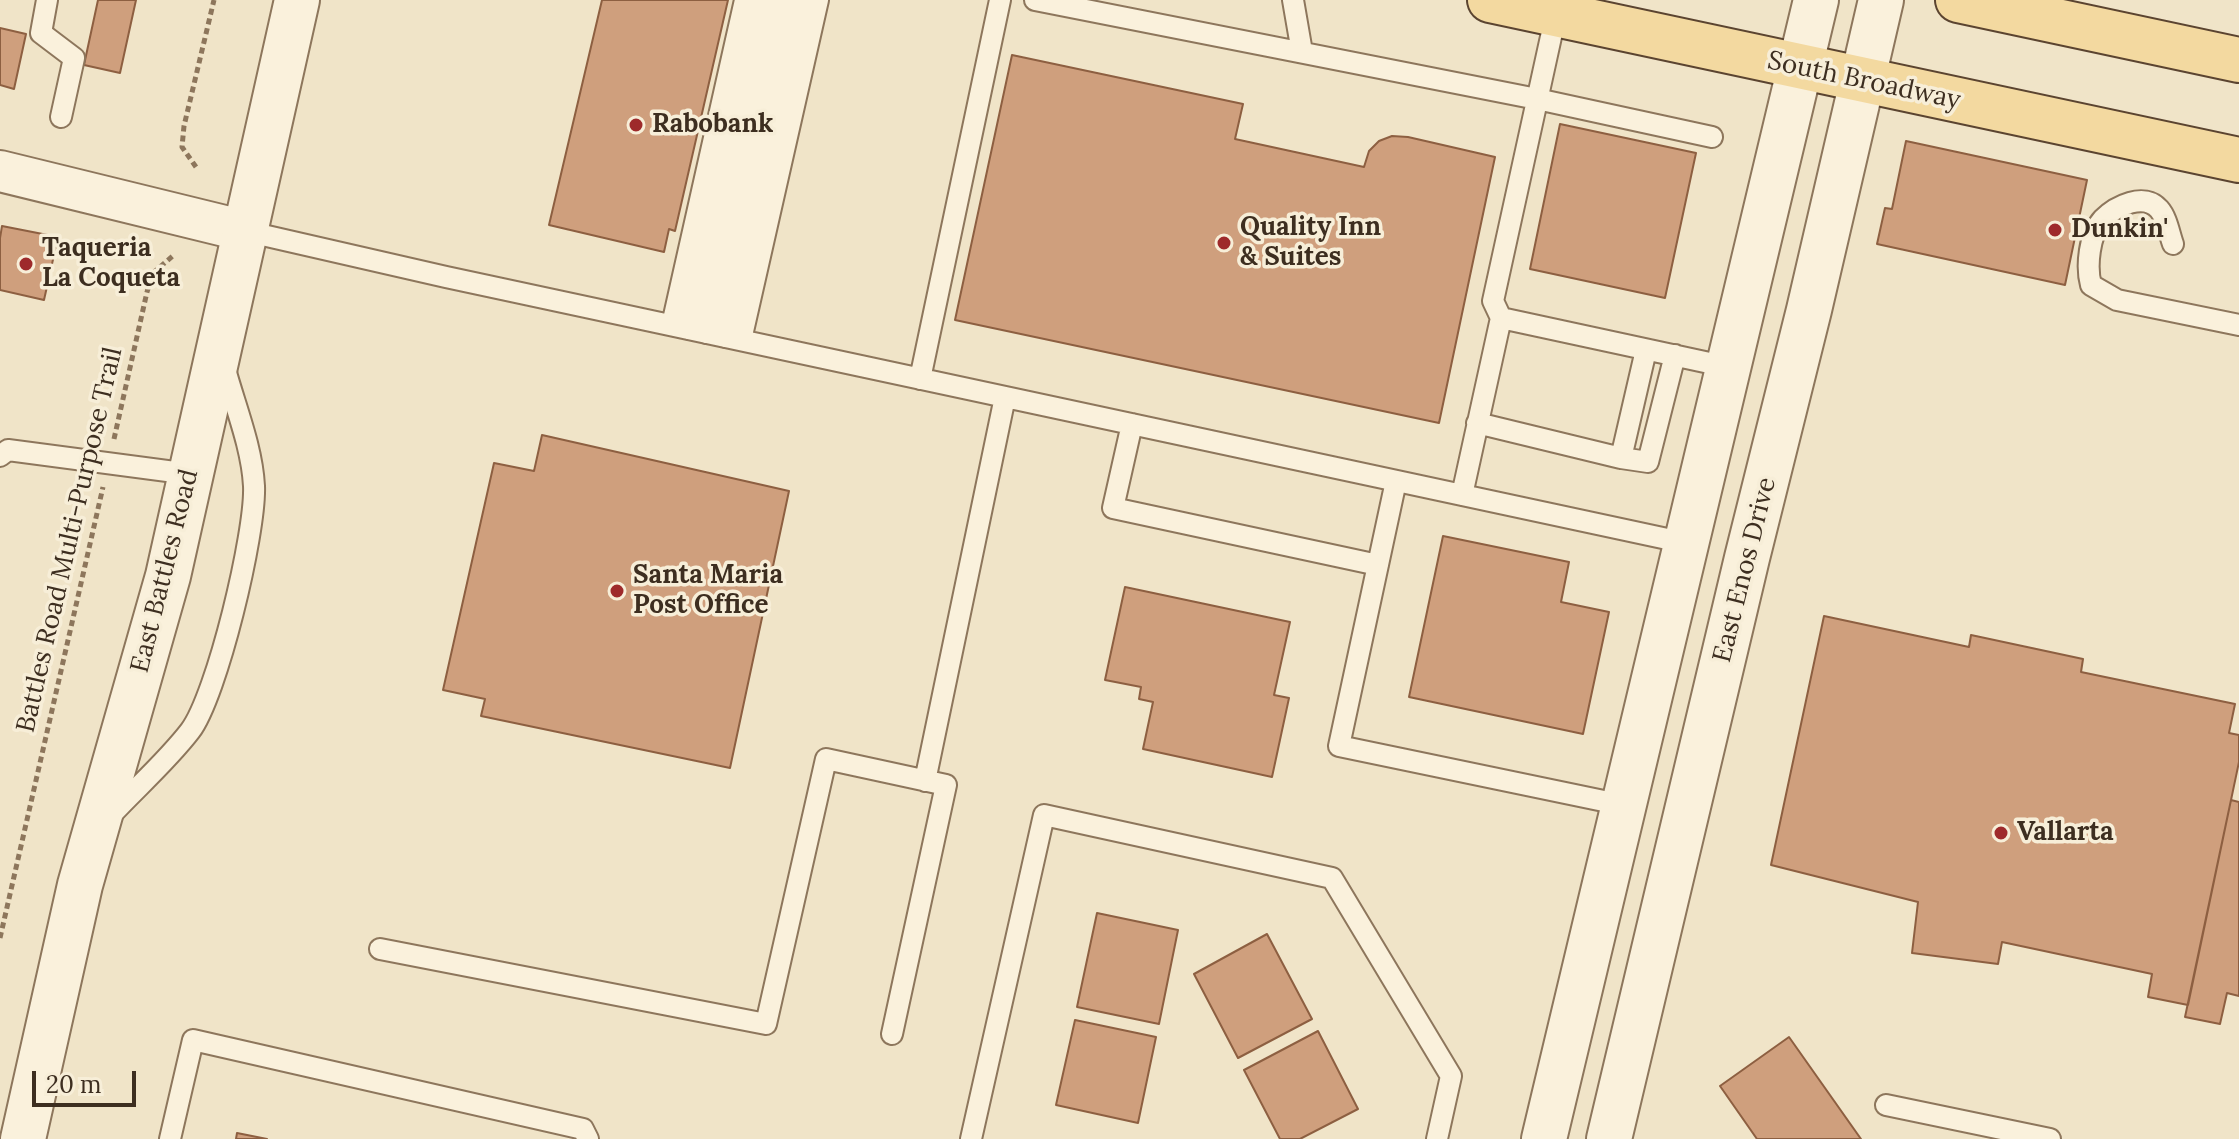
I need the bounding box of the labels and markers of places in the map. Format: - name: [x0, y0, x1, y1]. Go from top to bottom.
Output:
- place label: Rabobank: [652, 109, 774, 141]
- marker: Rabobank: [627, 116, 645, 134]
- place label: Quality Inn & Suites: [1240, 212, 1381, 274]
- place label: Dunkin': [2071, 214, 2168, 246]
- marker: Dunkin': [2046, 221, 2064, 239]
- place label: Taqueria La Coqueta: [42, 233, 180, 294]
- marker: Quality Inn & Suites: [1215, 234, 1233, 252]
- marker: Taqueria La Coqueta: [17, 255, 35, 273]
- place label: Santa Maria Post Office: [633, 560, 783, 622]
- marker: Santa Maria Post Office: [608, 582, 626, 600]
- place label: Vallarta: [2017, 817, 2114, 849]
- marker: Vallarta: [1992, 824, 2010, 842]

